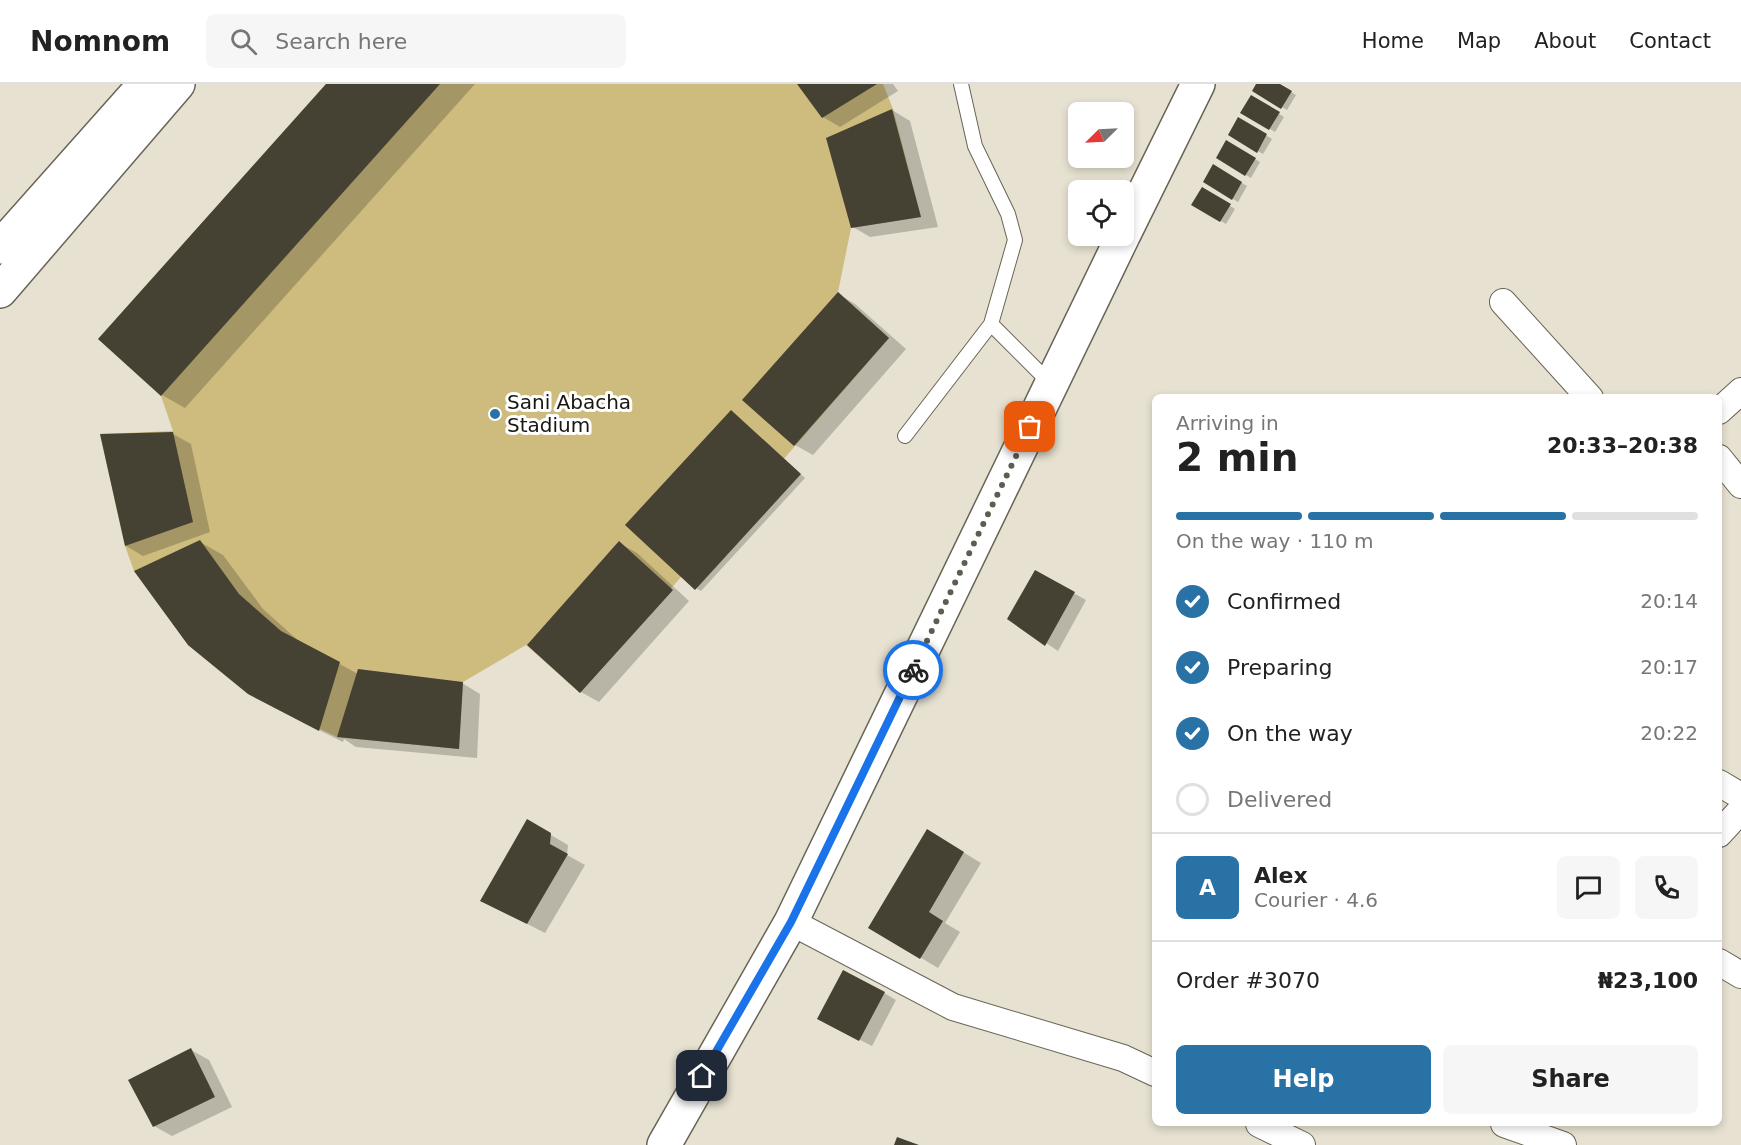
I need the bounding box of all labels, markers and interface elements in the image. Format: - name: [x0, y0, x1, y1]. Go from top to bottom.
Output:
- search box: [206, 14, 626, 68]
- text: Nomnom: [30, 25, 170, 58]
- icon: search: [227, 25, 260, 58]
- text: Search here: [275, 29, 407, 54]
- text: Home: [1362, 29, 1424, 53]
- text: Map: [1457, 29, 1501, 53]
- text: About: [1534, 29, 1596, 53]
- text: Contact: [1629, 29, 1711, 53]
- north arrow: [1068, 102, 1134, 168]
- map controls: [1068, 102, 1134, 246]
- button: locate: [1068, 180, 1134, 246]
- place label: Sani Abacha Stadium: [507, 390, 631, 437]
- pin: [1004, 401, 1055, 452]
- marker: Sani Abacha Stadium: [488, 407, 502, 421]
- icon: bag: [1013, 410, 1046, 443]
- text: Arriving in: [1176, 411, 1279, 435]
- text: 20:33–20:38: [1547, 433, 1698, 458]
- text: 2 min: [1176, 435, 1298, 480]
- text: On the way · 110 m: [1176, 529, 1374, 553]
- icon: check: [1176, 585, 1209, 618]
- text: Confirmed: [1227, 589, 1341, 614]
- text: 20:14: [1640, 589, 1698, 613]
- courier: [883, 640, 943, 700]
- icon: check: [1176, 651, 1209, 684]
- icon: bike: [897, 654, 930, 687]
- text: Preparing: [1227, 655, 1333, 680]
- text: 20:17: [1640, 655, 1698, 679]
- icon: check: [1176, 717, 1209, 750]
- text: On the way: [1227, 721, 1353, 746]
- text: 20:22: [1640, 721, 1698, 745]
- text: Delivered: [1227, 787, 1332, 812]
- button: chat: [1557, 856, 1620, 919]
- button: phone: [1635, 856, 1698, 919]
- text: Alex: [1254, 863, 1308, 888]
- text: A: [1199, 875, 1216, 900]
- text: Courier · 4.6: [1254, 888, 1378, 912]
- text: Order #3070: [1176, 968, 1320, 993]
- text: ₦23,100: [1598, 968, 1698, 993]
- button: Help: [1176, 1045, 1431, 1114]
- button: Share: [1443, 1045, 1698, 1114]
- pin: [676, 1050, 727, 1101]
- icon: home: [685, 1059, 718, 1092]

